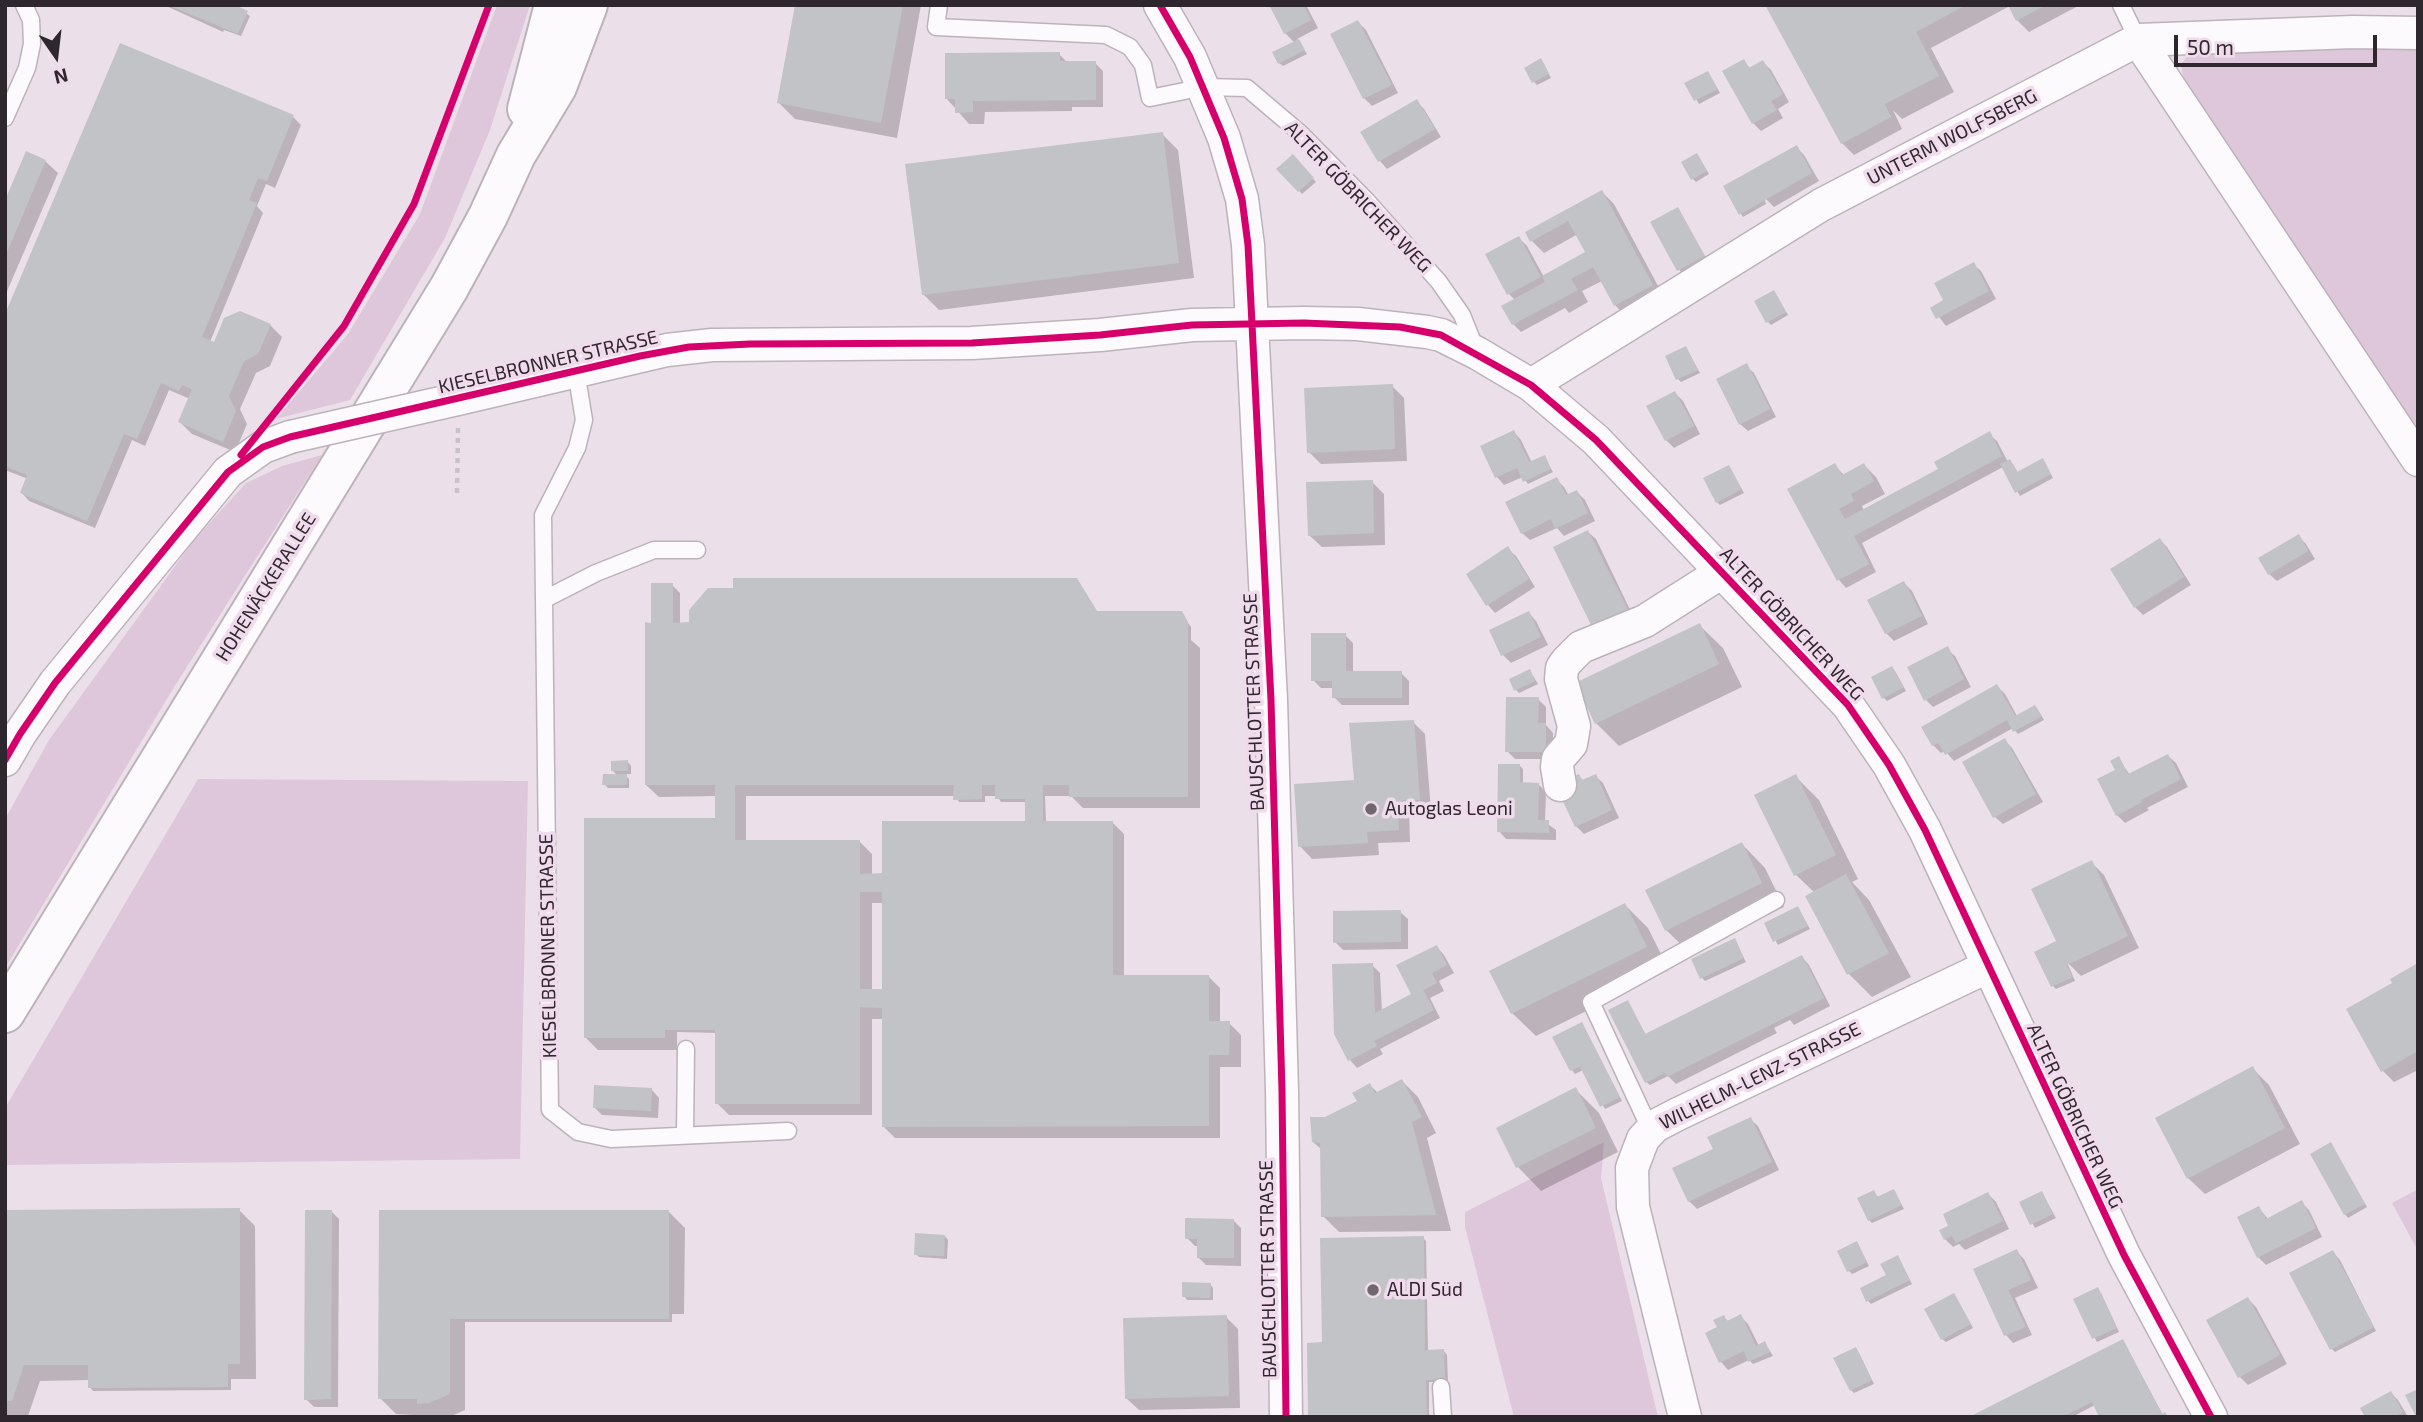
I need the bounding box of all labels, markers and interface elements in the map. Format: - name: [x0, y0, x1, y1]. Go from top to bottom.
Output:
- north arrow: [21, 21, 91, 91]
- scale bar: [2178, 21, 2381, 65]
- text: 50 m: [2187, 34, 2234, 59]
- text: N: [52, 64, 71, 90]
- street label: UNTERM WOLFSBERG: [1863, 84, 2041, 190]
- street label: ALTER GÖBRICHER WEG: [1280, 117, 1436, 277]
- street label: KIESELBRONNER STRASSE: [436, 326, 660, 398]
- street label: HOHENÄCKERALLEE: [211, 509, 321, 665]
- street label: ALTER GÖBRICHER WEG: [1715, 543, 1869, 705]
- street label: BAUSCHLOTTER STRASSE: [1239, 593, 1269, 811]
- place label: Autoglas Leoni: [1385, 798, 1513, 820]
- marker: Autoglas Leoni: [1363, 801, 1379, 817]
- street label: KIESELBRONNER STRASSE: [535, 833, 561, 1059]
- street label: WILHELM-LENZ-STRASSE: [1656, 1017, 1864, 1135]
- street label: ALTER GÖBRICHER WEG: [2022, 1020, 2128, 1212]
- street label: BAUSCHLOTTER STRASSE: [1255, 1160, 1281, 1378]
- place label: ALDI Süd: [1387, 1279, 1463, 1301]
- marker: ALDI Süd: [1365, 1282, 1381, 1298]

